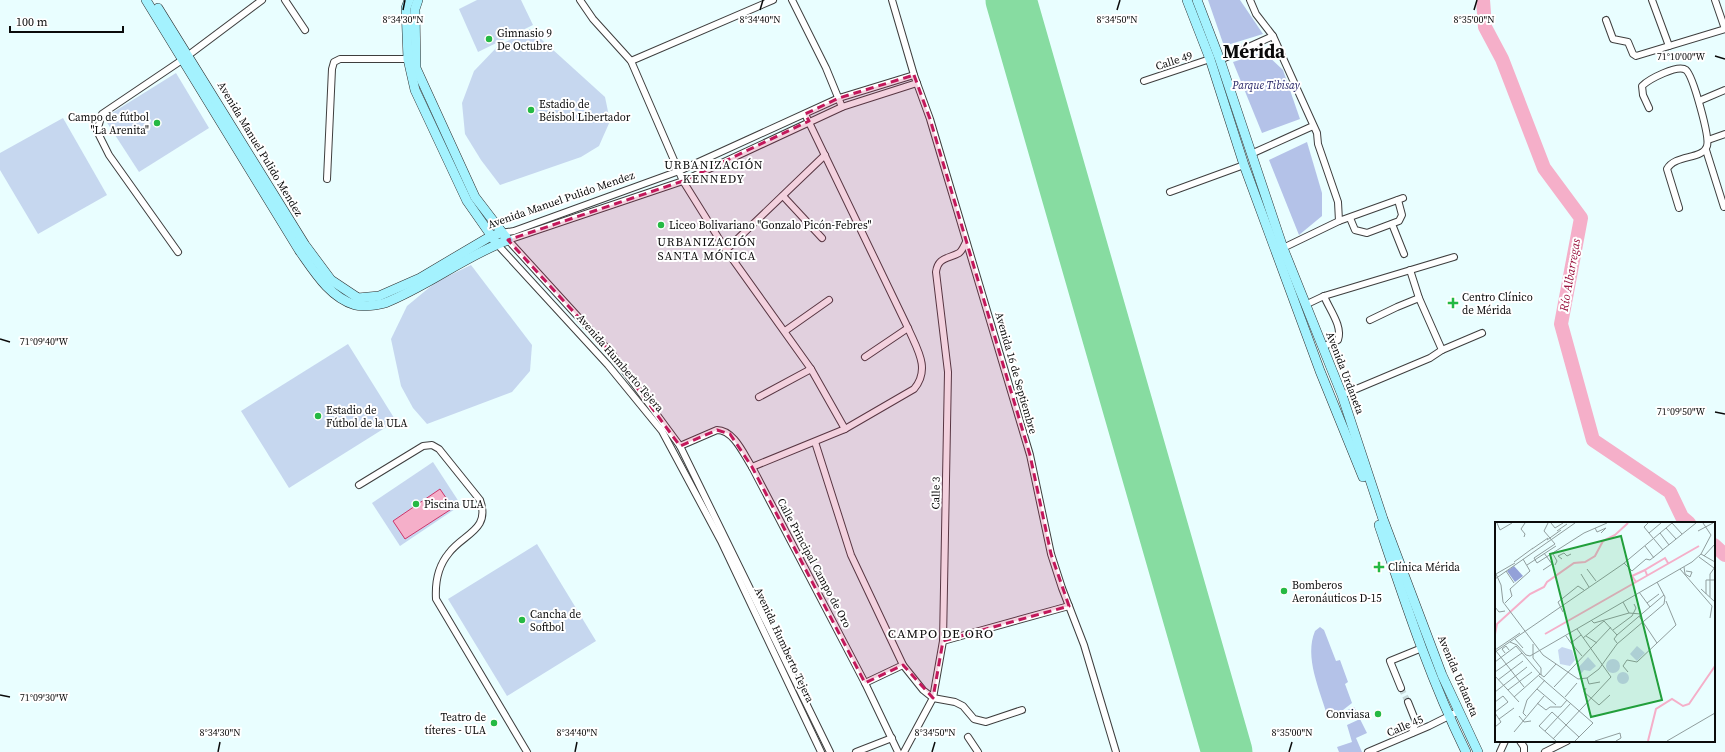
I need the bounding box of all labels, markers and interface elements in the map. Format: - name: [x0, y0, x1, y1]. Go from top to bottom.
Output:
- scale bar: [10, 8, 123, 34]
- text: 8°34'30"N: [382, 13, 424, 26]
- text: 8°34'40"N: [739, 13, 781, 26]
- text: 8°34'50"N: [1096, 13, 1138, 26]
- text: 8°35'00"N: [1453, 13, 1495, 26]
- text: 100 m: [16, 14, 48, 30]
- place label: Gimnasio 9 De Octubre: [497, 26, 553, 54]
- marker: Gimnasio 9 De Octubre: [484, 34, 494, 44]
- district label: Mérida: [1223, 38, 1286, 64]
- street label: Calle 49: [1153, 48, 1195, 74]
- text: 71°10'00"W: [1657, 50, 1706, 63]
- park label: Parque Tibisay: [1231, 78, 1300, 93]
- street label: Avenida Manuel Pulido Mendez: [214, 79, 306, 219]
- place label: Estadio de Béisbol Libertador: [539, 97, 631, 125]
- marker: Estadio de Béisbol Libertador: [526, 105, 536, 115]
- place label: Campo de fútbol "La Arenita": [68, 110, 149, 138]
- marker: Campo de fútbol "La Arenita": [152, 118, 162, 128]
- district label: URBANIZACIÓN KENNEDY: [664, 157, 764, 187]
- street label: Avenida Manuel Pulido Mendez: [486, 168, 636, 232]
- place label: Liceo Bolivariano "Gonzalo Picón-Febres": [669, 218, 871, 233]
- marker: Liceo Bolivariano "Gonzalo Picón-Febres": [656, 220, 666, 230]
- district label: URBANIZACIÓN SANTA MÓNICA: [657, 234, 757, 264]
- water label: Río Albarregas: [1556, 237, 1584, 314]
- place label: Centro Clínico de Mérida: [1462, 290, 1533, 318]
- marker: Centro Clínico de Mérida: [1447, 297, 1459, 309]
- street label: Avenida 16 de Septiembre: [991, 310, 1041, 436]
- street label: Avenida Humberto Tejera: [573, 311, 667, 416]
- street label: Avenida Urdaneta: [1322, 330, 1368, 417]
- text: 71°09'40"W: [20, 335, 69, 348]
- place label: Estadio de Fútbol de la ULA: [326, 403, 408, 431]
- text: 71°09'50"W: [1657, 405, 1706, 418]
- marker: Estadio de Fútbol de la ULA: [313, 411, 323, 421]
- street label: Calle 3: [928, 476, 944, 510]
- street label: Calle Principal Campo de Oro: [773, 496, 855, 630]
- place label: Piscina ULA: [424, 497, 484, 512]
- marker: Piscina ULA: [411, 499, 421, 509]
- inset map: [1495, 522, 1715, 742]
- place label: Clínica Mérida: [1388, 560, 1460, 575]
- marker: Clínica Mérida: [1373, 561, 1385, 573]
- place label: Bomberos Aeronáuticos D-15: [1292, 578, 1382, 606]
- street label: Avenida Humberto Tejera: [751, 585, 818, 705]
- marker: Bomberos Aeronáuticos D-15: [1279, 586, 1289, 596]
- place label: Cancha de Softbol: [530, 607, 581, 635]
- marker: Cancha de Softbol: [517, 615, 527, 625]
- district label: CAMPO DE ORO: [888, 625, 994, 642]
- street label: Avenida Urdaneta: [1434, 633, 1482, 719]
- text: 71°09'30"W: [20, 691, 69, 704]
- place label: Conviasa: [1326, 707, 1370, 722]
- marker: Conviasa: [1373, 709, 1383, 719]
- place label: Teatro de títeres - ULA: [425, 710, 487, 738]
- street label: Calle 45: [1384, 711, 1426, 740]
- marker: Teatro de títeres - ULA: [489, 718, 499, 728]
- text: 8°34'30"N: [199, 726, 241, 739]
- text: 8°34'40"N: [556, 726, 598, 739]
- text: 8°34'50"N: [914, 726, 956, 739]
- text: 8°35'00"N: [1271, 726, 1313, 739]

